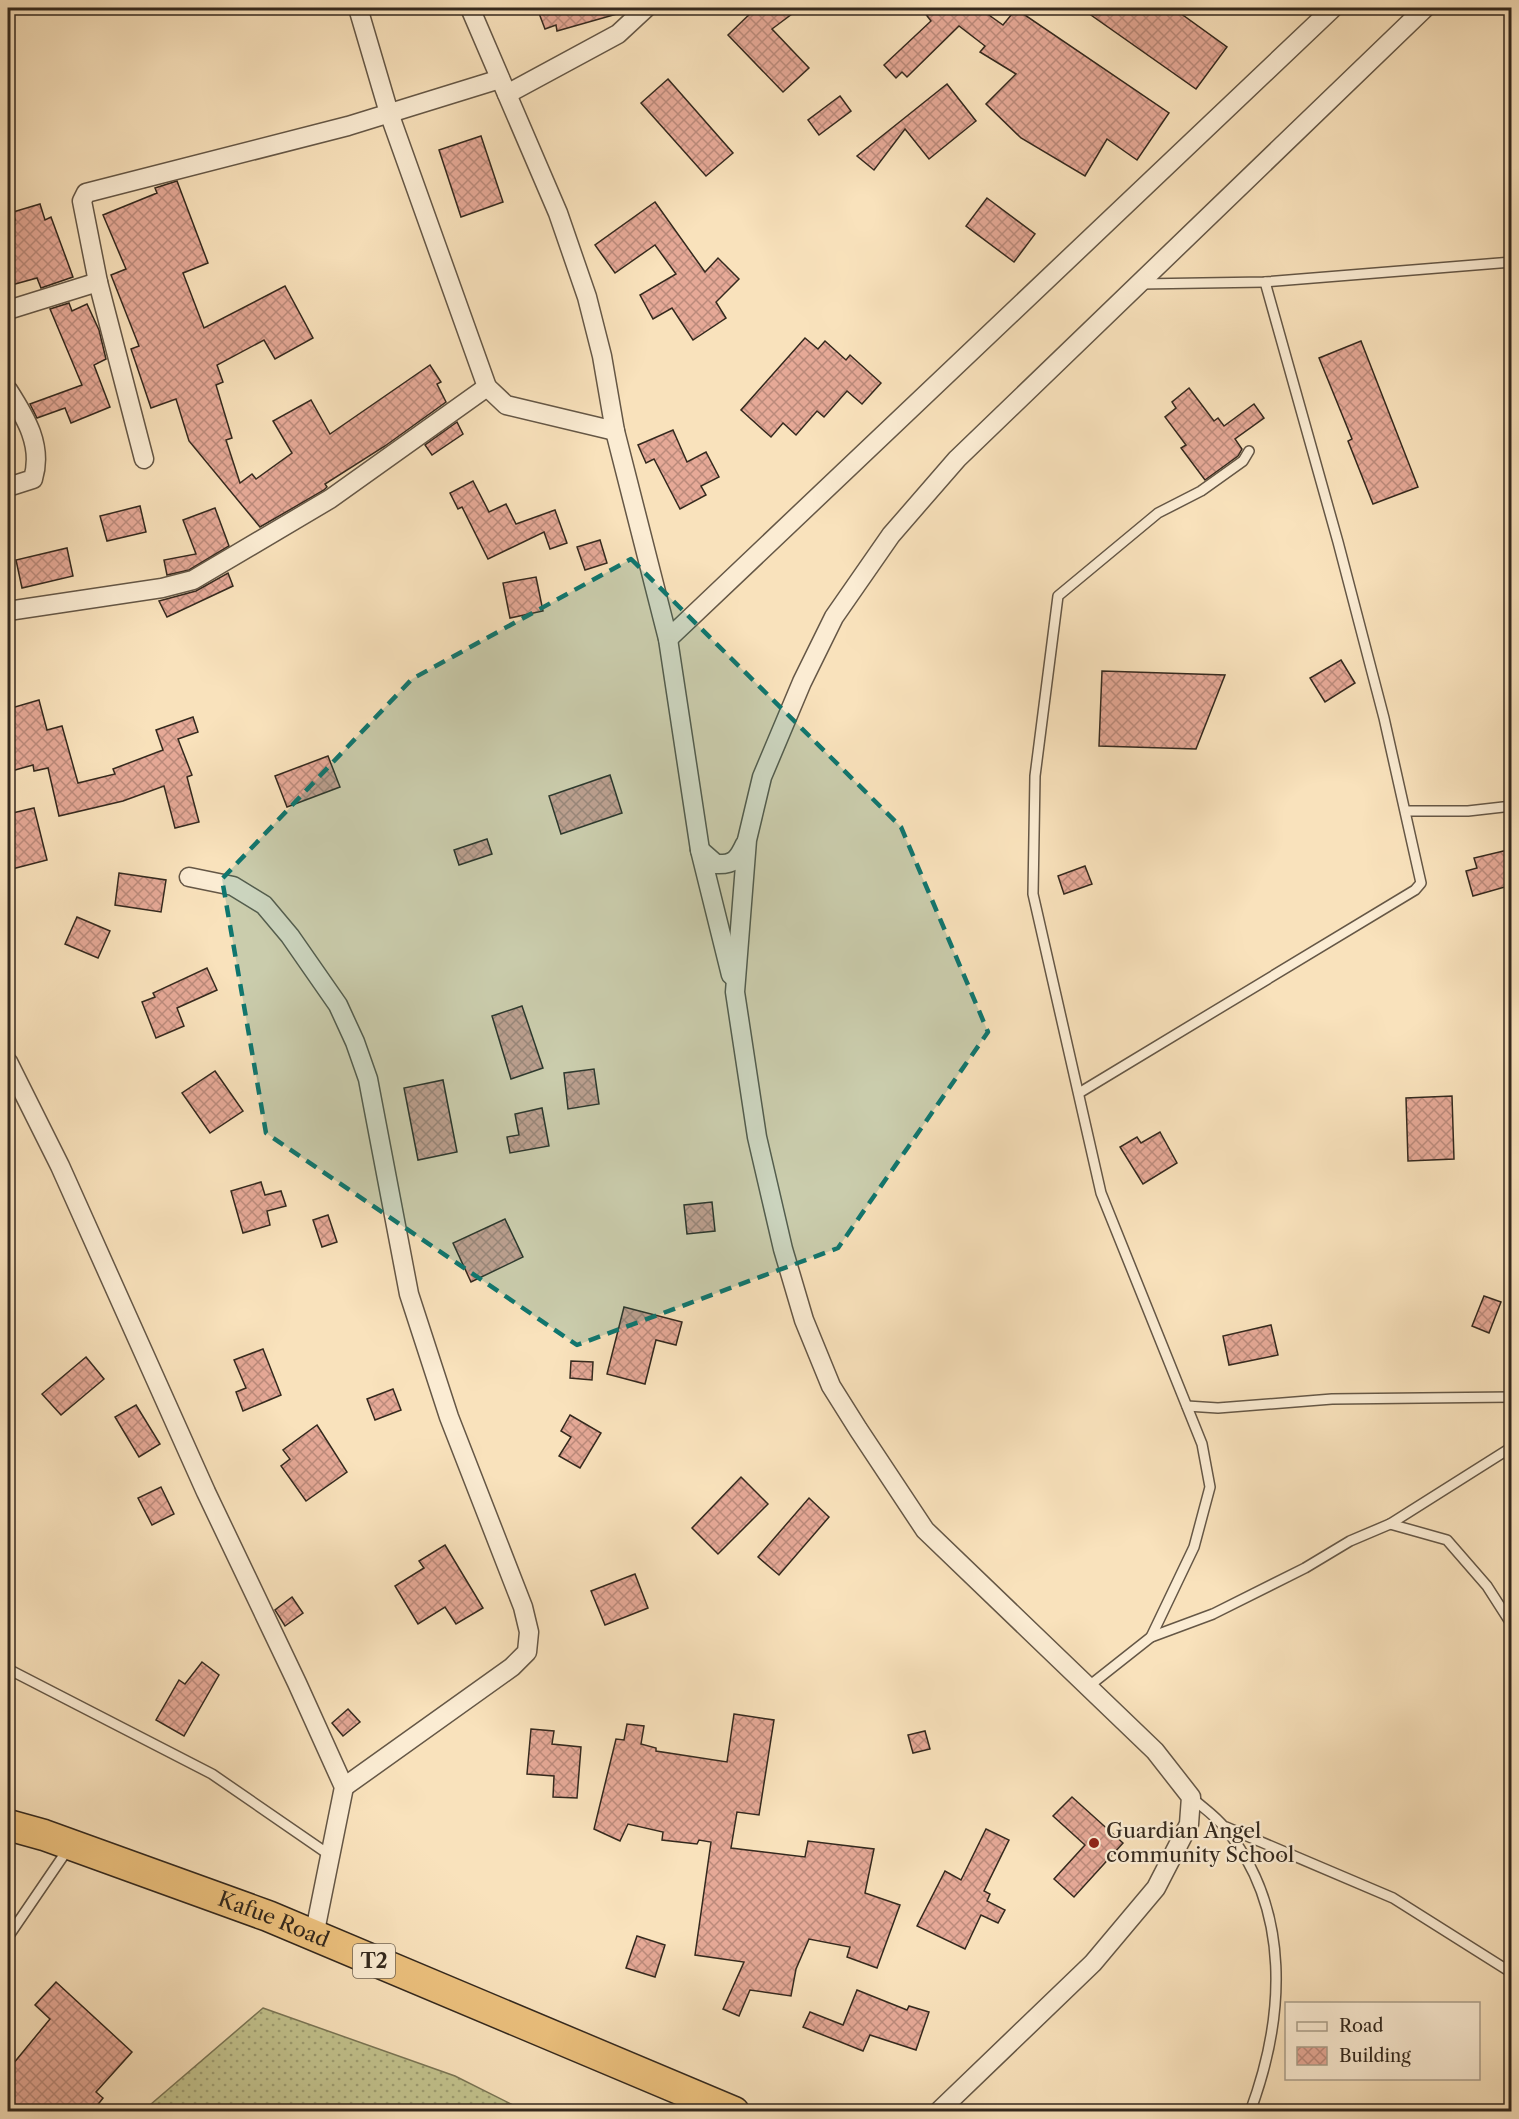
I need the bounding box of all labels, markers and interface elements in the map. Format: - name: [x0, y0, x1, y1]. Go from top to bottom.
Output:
- place label: Guardian Angel community School: [1106, 1818, 1294, 1867]
- marker: Guardian Angel community School: [1087, 1836, 1101, 1850]
- street label: Kafue Road: [215, 1886, 333, 1952]
- road number: T2: [353, 1944, 395, 1978]
- legend: [1285, 2002, 1480, 2080]
- text: Road: [1339, 2015, 1384, 2037]
- text: Building: [1339, 2045, 1411, 2067]

